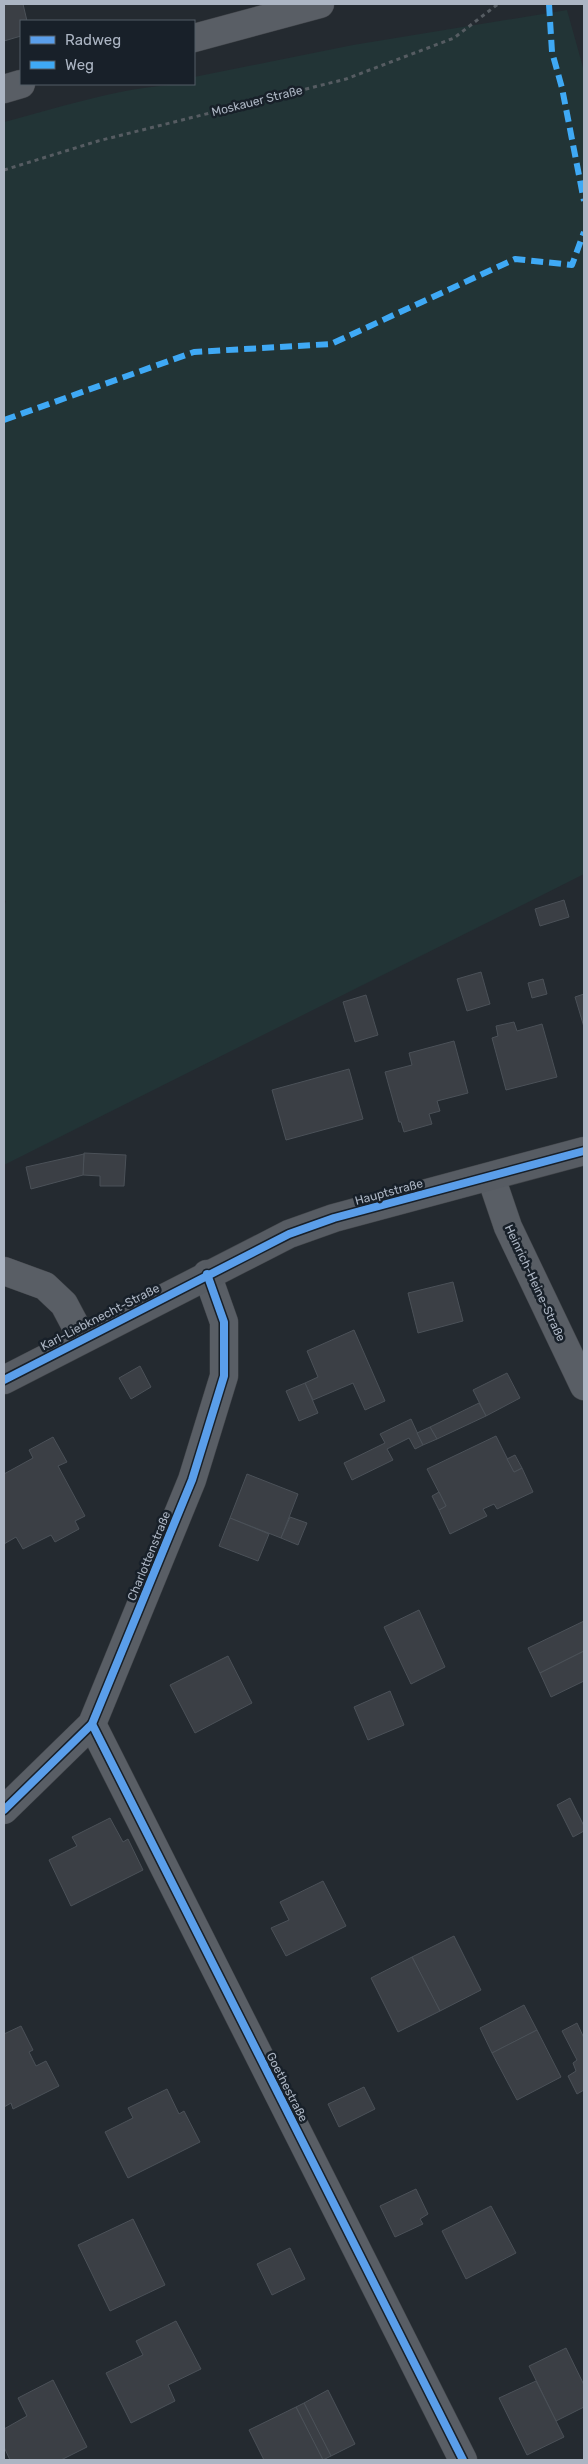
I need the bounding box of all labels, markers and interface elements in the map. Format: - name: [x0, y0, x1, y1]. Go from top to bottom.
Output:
- legend: [20, 20, 195, 85]
- text: Radweg: [65, 31, 121, 49]
- text: Weg: [65, 56, 94, 74]
- street label: Moskauer Straße: [210, 83, 304, 119]
- street label: Hauptstraße: [353, 1176, 425, 1208]
- street label: Heinrich-Heine-Straße: [502, 1222, 568, 1344]
- street label: Karl-Liebknecht-Straße: [38, 1281, 162, 1353]
- street label: Charlottenstraße: [125, 1509, 173, 1603]
- street label: Goethestraße: [263, 2050, 311, 2124]

